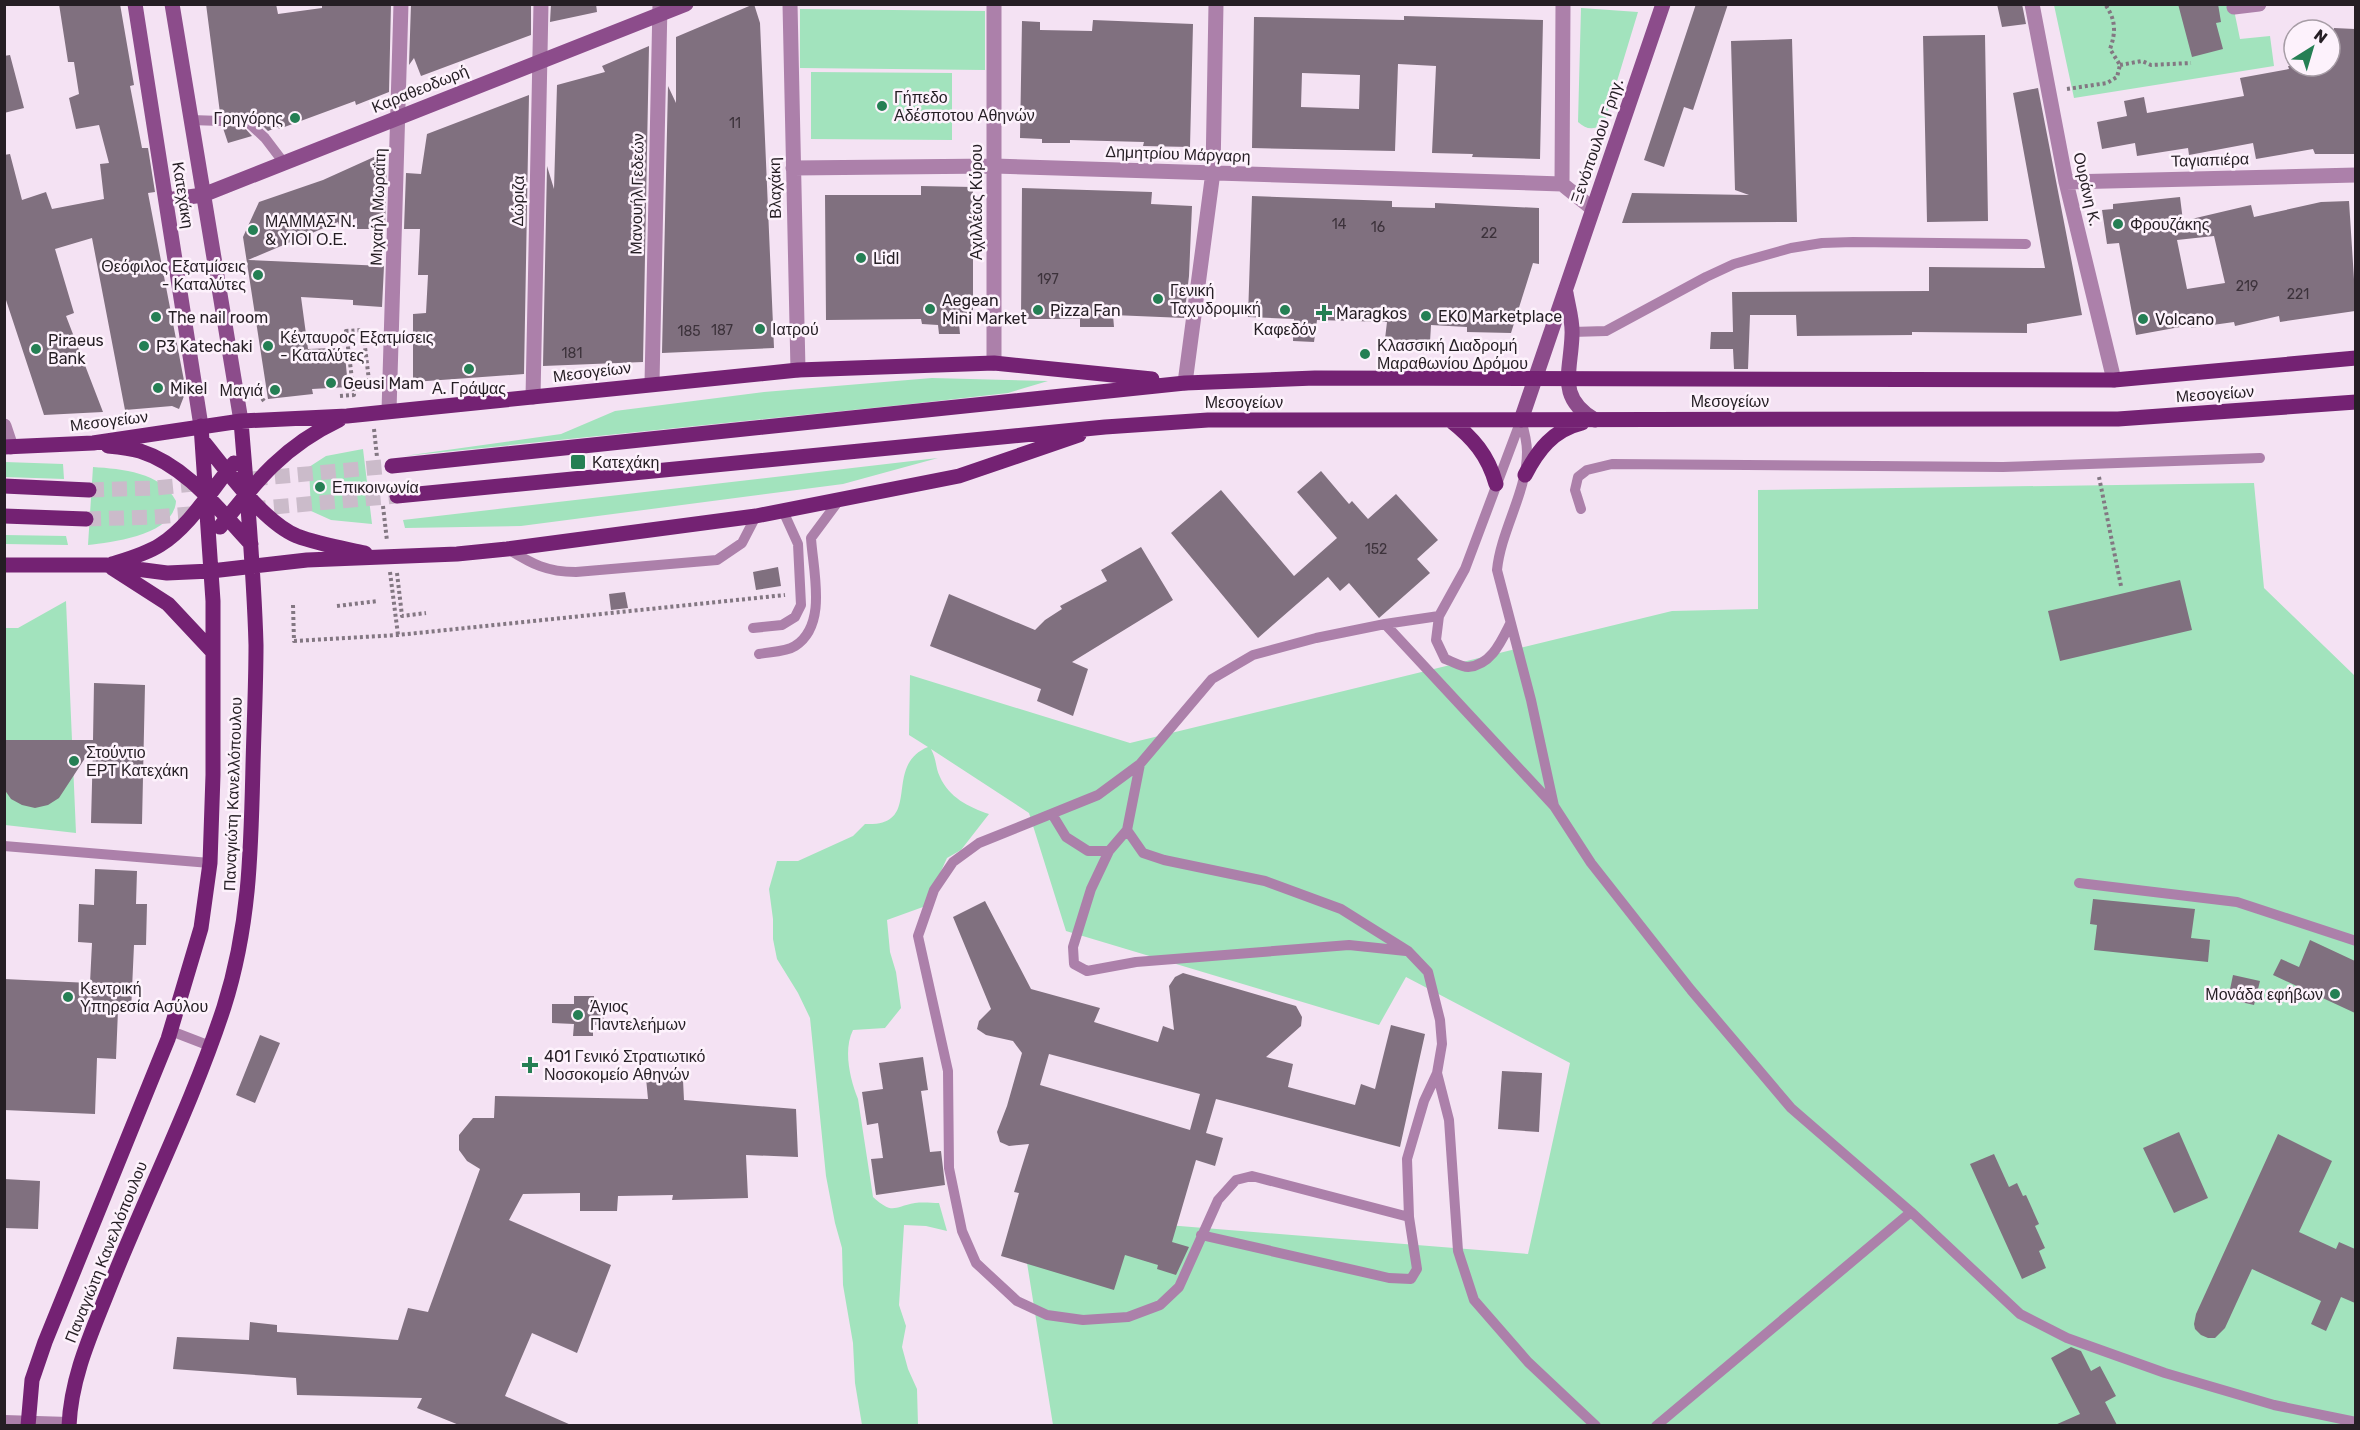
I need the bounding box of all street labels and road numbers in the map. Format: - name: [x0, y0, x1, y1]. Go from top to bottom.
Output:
- street label: Καραθεοδωρή: [369, 61, 471, 117]
- street label: Ξενόπουλου Γρηγ.: [1567, 76, 1627, 206]
- street label: Μανουήλ Γεδεών: [626, 133, 648, 255]
- street label: Δημητρίου Μάργαρη: [1105, 142, 1251, 166]
- street label: Αχιλλέως Κύρου: [967, 144, 986, 260]
- street label: Μιχαήλ Μωραΐτη: [366, 148, 390, 266]
- street label: Ταγιαπιέρα: [2171, 149, 2249, 171]
- street label: Ουράνη Κ.: [2069, 150, 2105, 228]
- street label: Βλαχάκη: [765, 157, 785, 219]
- street label: Κατεχάκη: [168, 160, 198, 230]
- street label: Δώριζα: [508, 175, 528, 227]
- street label: Μεσογείων: [552, 358, 632, 386]
- street label: Μεσογείων: [2175, 382, 2255, 406]
- street label: Μεσογείων: [1691, 392, 1769, 411]
- street label: Μεσογείων: [1205, 393, 1283, 412]
- street label: Μεσογείων: [69, 407, 149, 435]
- street label: Παναγιώτη Κανελλόπουλου: [220, 697, 246, 891]
- street label: Παναγιώτη Κανελλόπουλου: [61, 1158, 151, 1346]

